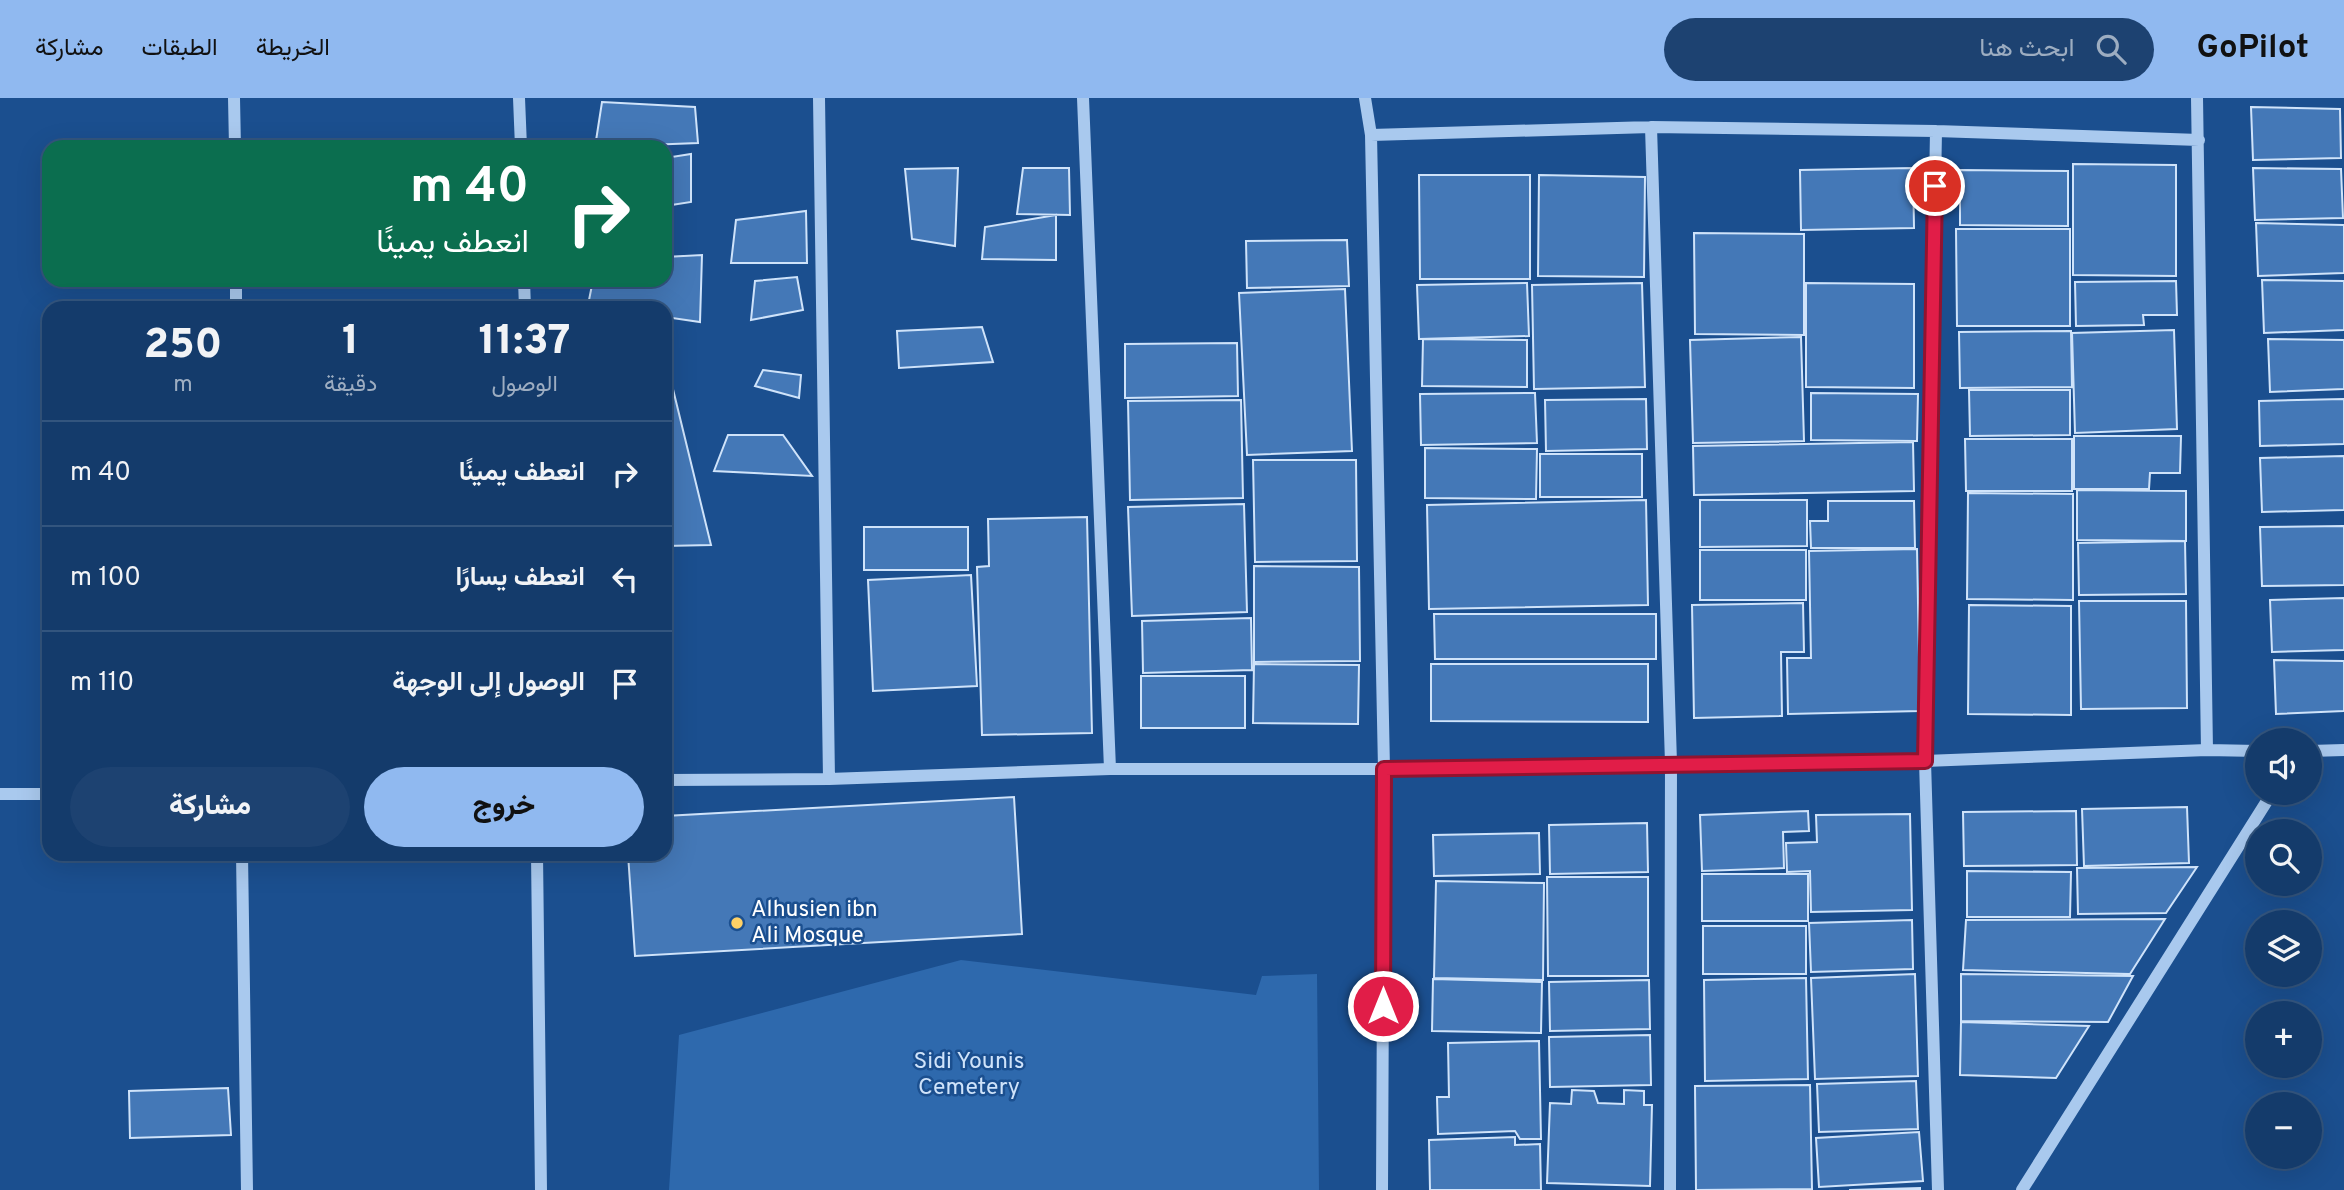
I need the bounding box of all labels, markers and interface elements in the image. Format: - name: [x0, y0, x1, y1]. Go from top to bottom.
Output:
- search box: [1664, 18, 2154, 81]
- text: GoPilot: [2196, 28, 2309, 70]
- icon: search: [2092, 30, 2130, 68]
- text: ابحث هنا: [1979, 33, 2074, 66]
- text: مشاركة: [35, 34, 103, 64]
- text: الطبقات: [141, 34, 218, 64]
- text: الخريطة: [256, 34, 330, 64]
- pin: [1905, 156, 1965, 216]
- text: 40 m: [410, 158, 529, 220]
- icon: arrive: [1916, 167, 1954, 205]
- icon: right: [553, 168, 644, 259]
- text: انعطف يمينًا: [376, 224, 529, 264]
- text: 1: [342, 316, 359, 369]
- text: 11:37: [479, 316, 571, 369]
- text: 250: [144, 320, 222, 373]
- text: m: [173, 371, 193, 400]
- text: دقيقة: [324, 371, 377, 400]
- text: الوصول: [491, 371, 558, 400]
- icon: right: [606, 455, 644, 493]
- text: 40 m: [70, 457, 131, 490]
- text: انعطف يمينًا: [459, 457, 585, 490]
- icon: left: [606, 560, 644, 598]
- text: 100 m: [70, 562, 141, 595]
- text: انعطف يسارًا: [455, 562, 585, 595]
- icon: arrive: [606, 665, 644, 703]
- text: 110 m: [70, 667, 134, 700]
- text: الوصول إلى الوجهة: [392, 667, 585, 700]
- map controls: [2245, 728, 2322, 1169]
- button: sound: [2245, 728, 2322, 805]
- button: مشاركة: [70, 767, 350, 847]
- button: خروج: [364, 767, 644, 847]
- button: search: [2245, 819, 2322, 896]
- place label: Alhusien ibn Ali Mosque: [751, 896, 878, 951]
- button: layers: [2245, 910, 2322, 987]
- marker: Alhusien ibn Ali Mosque: [729, 915, 745, 931]
- position arrow: [1346, 969, 1420, 1043]
- button: +: [2245, 1001, 2322, 1078]
- park label: Sidi Younis Cemetery: [914, 1048, 1024, 1103]
- button: −: [2245, 1092, 2322, 1169]

